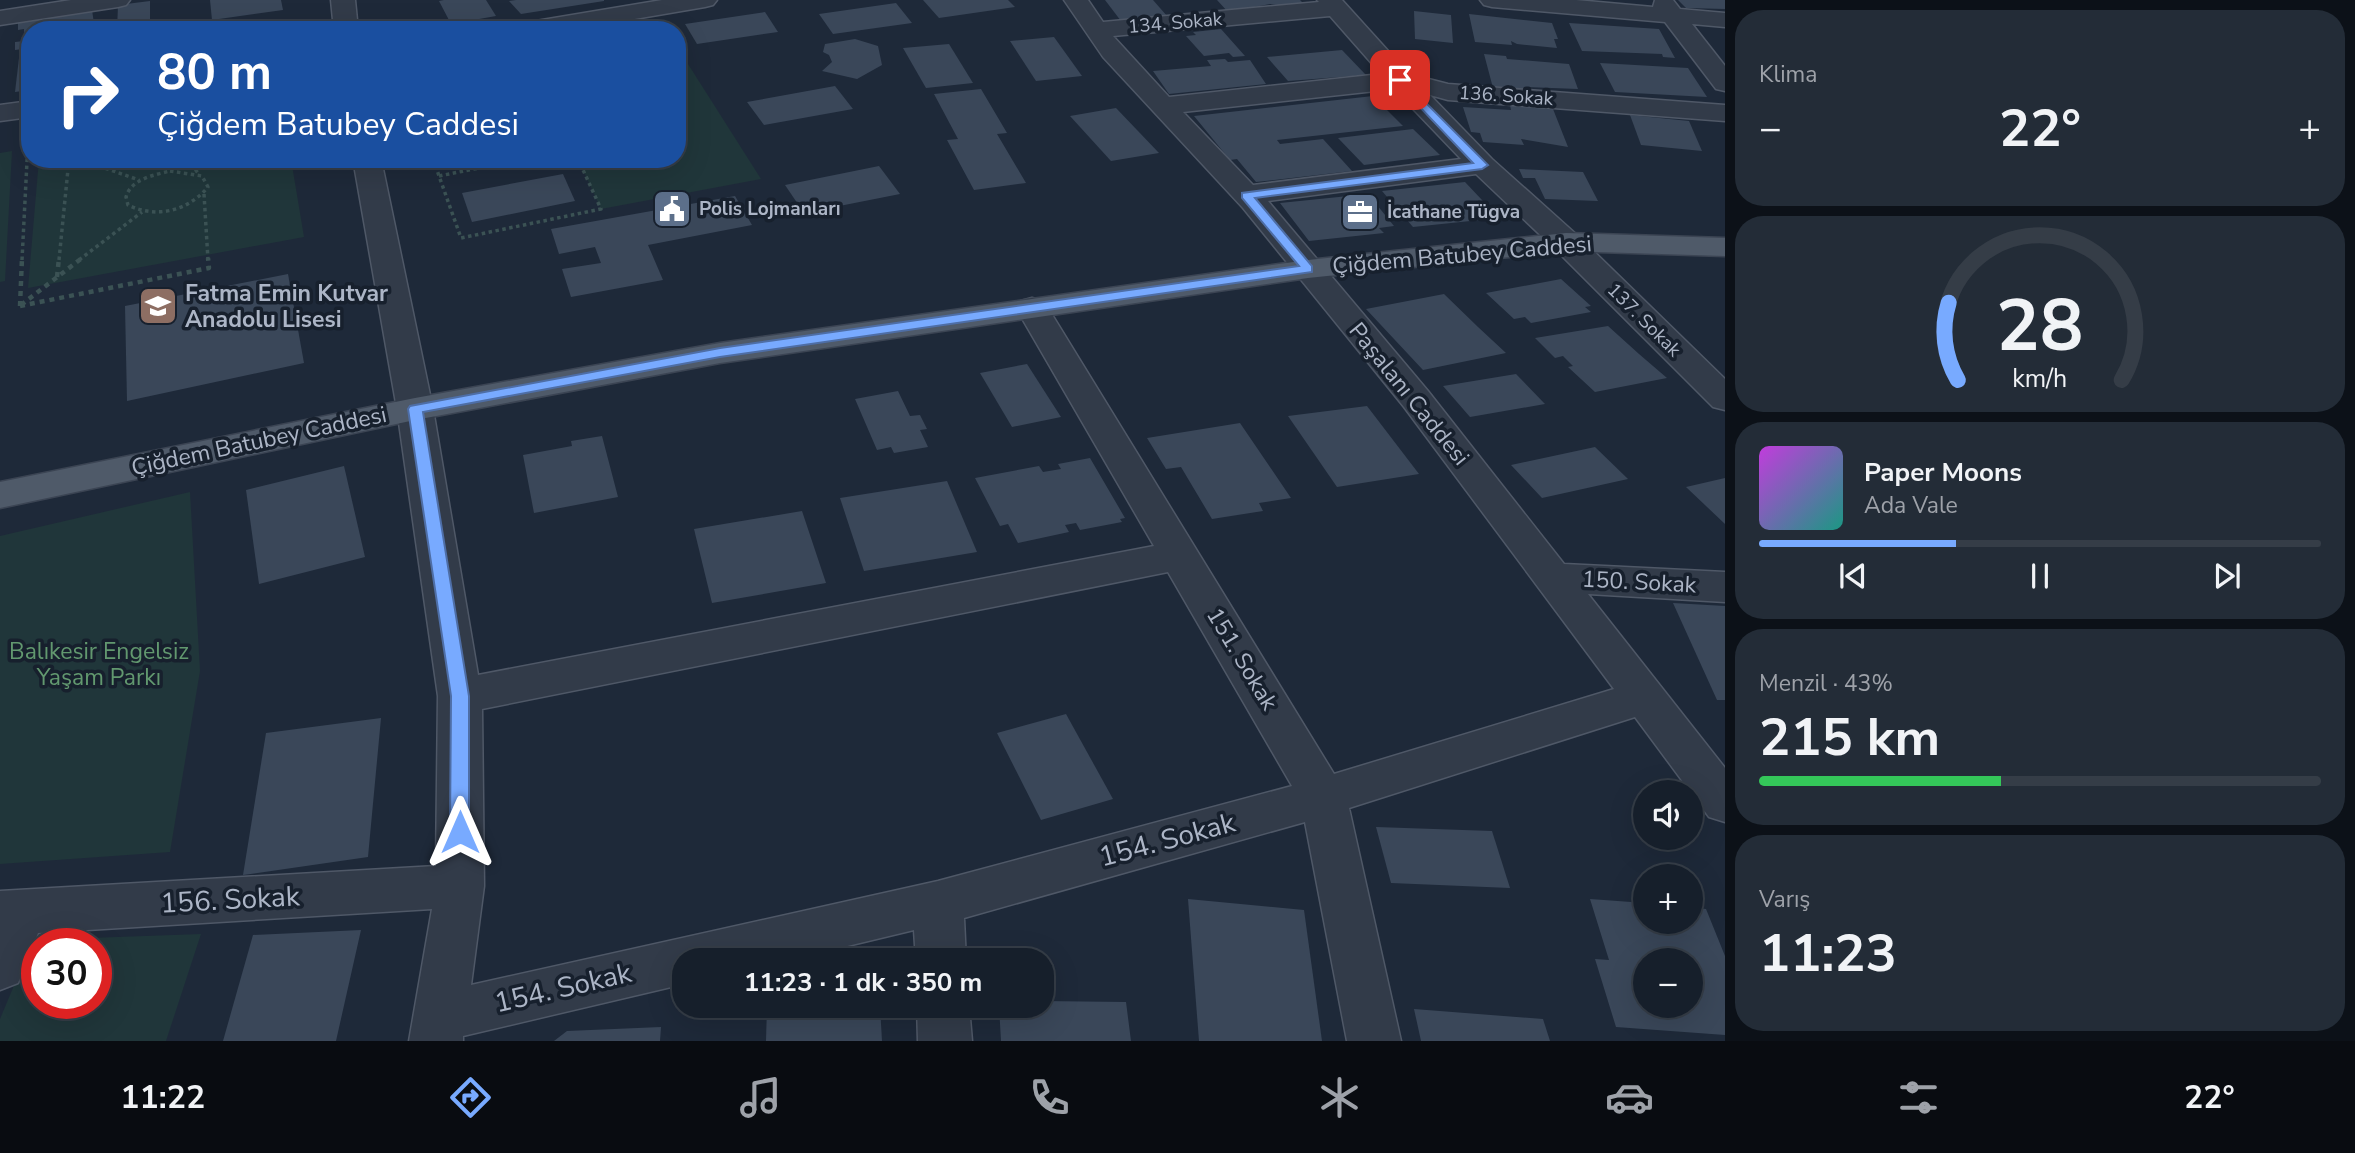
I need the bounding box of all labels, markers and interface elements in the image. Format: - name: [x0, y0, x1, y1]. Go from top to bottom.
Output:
- street label: 134. Sokak: [1127, 6, 1224, 40]
- text: 80 m: [157, 39, 272, 106]
- icon: right: [42, 49, 133, 140]
- pin: [1370, 50, 1430, 110]
- text: Klima: [1759, 59, 1817, 90]
- icon: arrive: [1381, 61, 1419, 99]
- street label: 136. Sokak: [1458, 80, 1555, 112]
- text: 22°: [1999, 93, 2081, 164]
- text: Çiğdem Batubey Caddesi: [157, 103, 519, 146]
- text: −: [1759, 103, 1782, 154]
- text: +: [2298, 103, 2321, 154]
- public building icon: Polis Lojmanları: [651, 188, 693, 230]
- office icon: İcathane Tügva: [1339, 191, 1381, 233]
- place label: Polis Lojmanları: [699, 196, 841, 222]
- place label: İcathane Tügva: [1387, 199, 1520, 225]
- street label: Çiğdem Batubey Caddesi: [1331, 228, 1593, 282]
- street label: 137. Sokak: [1601, 277, 1687, 363]
- text: 28: [1996, 277, 2084, 377]
- place label: Fatma Emin Kutvar Anadolu Lisesi: [185, 278, 388, 335]
- school or university icon: Fatma Emin Kutvar Anadolu Lisesi: [137, 285, 179, 327]
- street label: Paşalanı Caddesi: [1342, 316, 1476, 472]
- text: km/h: [2012, 362, 2068, 396]
- street label: Çiğdem Batubey Caddesi: [129, 399, 389, 483]
- text: Paper Moons: [1864, 455, 2022, 490]
- text: Ada Vale: [1864, 490, 1958, 521]
- icon: previous: [1834, 557, 1872, 595]
- icon: pause: [2021, 557, 2059, 595]
- icon: next: [2208, 557, 2246, 595]
- street label: 150. Sokak: [1581, 564, 1698, 601]
- street label: 151. Sokak: [1199, 602, 1285, 717]
- park label: Balıkesir Engelsiz Yaşam Parkı: [9, 636, 189, 693]
- text: Menzil · 43%: [1759, 668, 1893, 699]
- text: 215 km: [1759, 702, 1940, 773]
- map controls: [1633, 780, 1703, 1018]
- button: sound: [1633, 780, 1703, 850]
- position arrow: [423, 795, 497, 869]
- street label: 154. Sokak: [1095, 803, 1240, 876]
- button: +: [1633, 864, 1703, 934]
- street label: 156. Sokak: [159, 877, 302, 923]
- text: Varış: [1759, 884, 1810, 915]
- text: 11:23: [1759, 918, 1897, 989]
- speed limit sign: 30: [21, 928, 112, 1019]
- button: −: [1633, 948, 1703, 1018]
- street label: 154. Sokak: [491, 954, 636, 1022]
- text: 11:23 · 1 dk · 350 m: [744, 965, 982, 1000]
- icon: directions: [446, 1073, 495, 1122]
- icon: music: [736, 1073, 785, 1122]
- icon: phone: [1025, 1073, 1074, 1122]
- icon: climate: [1315, 1073, 1364, 1122]
- icon: car: [1605, 1073, 1654, 1122]
- icon: filters: [1894, 1073, 1943, 1122]
- text: 11:22: [120, 1076, 205, 1119]
- text: 22°: [2184, 1076, 2235, 1119]

